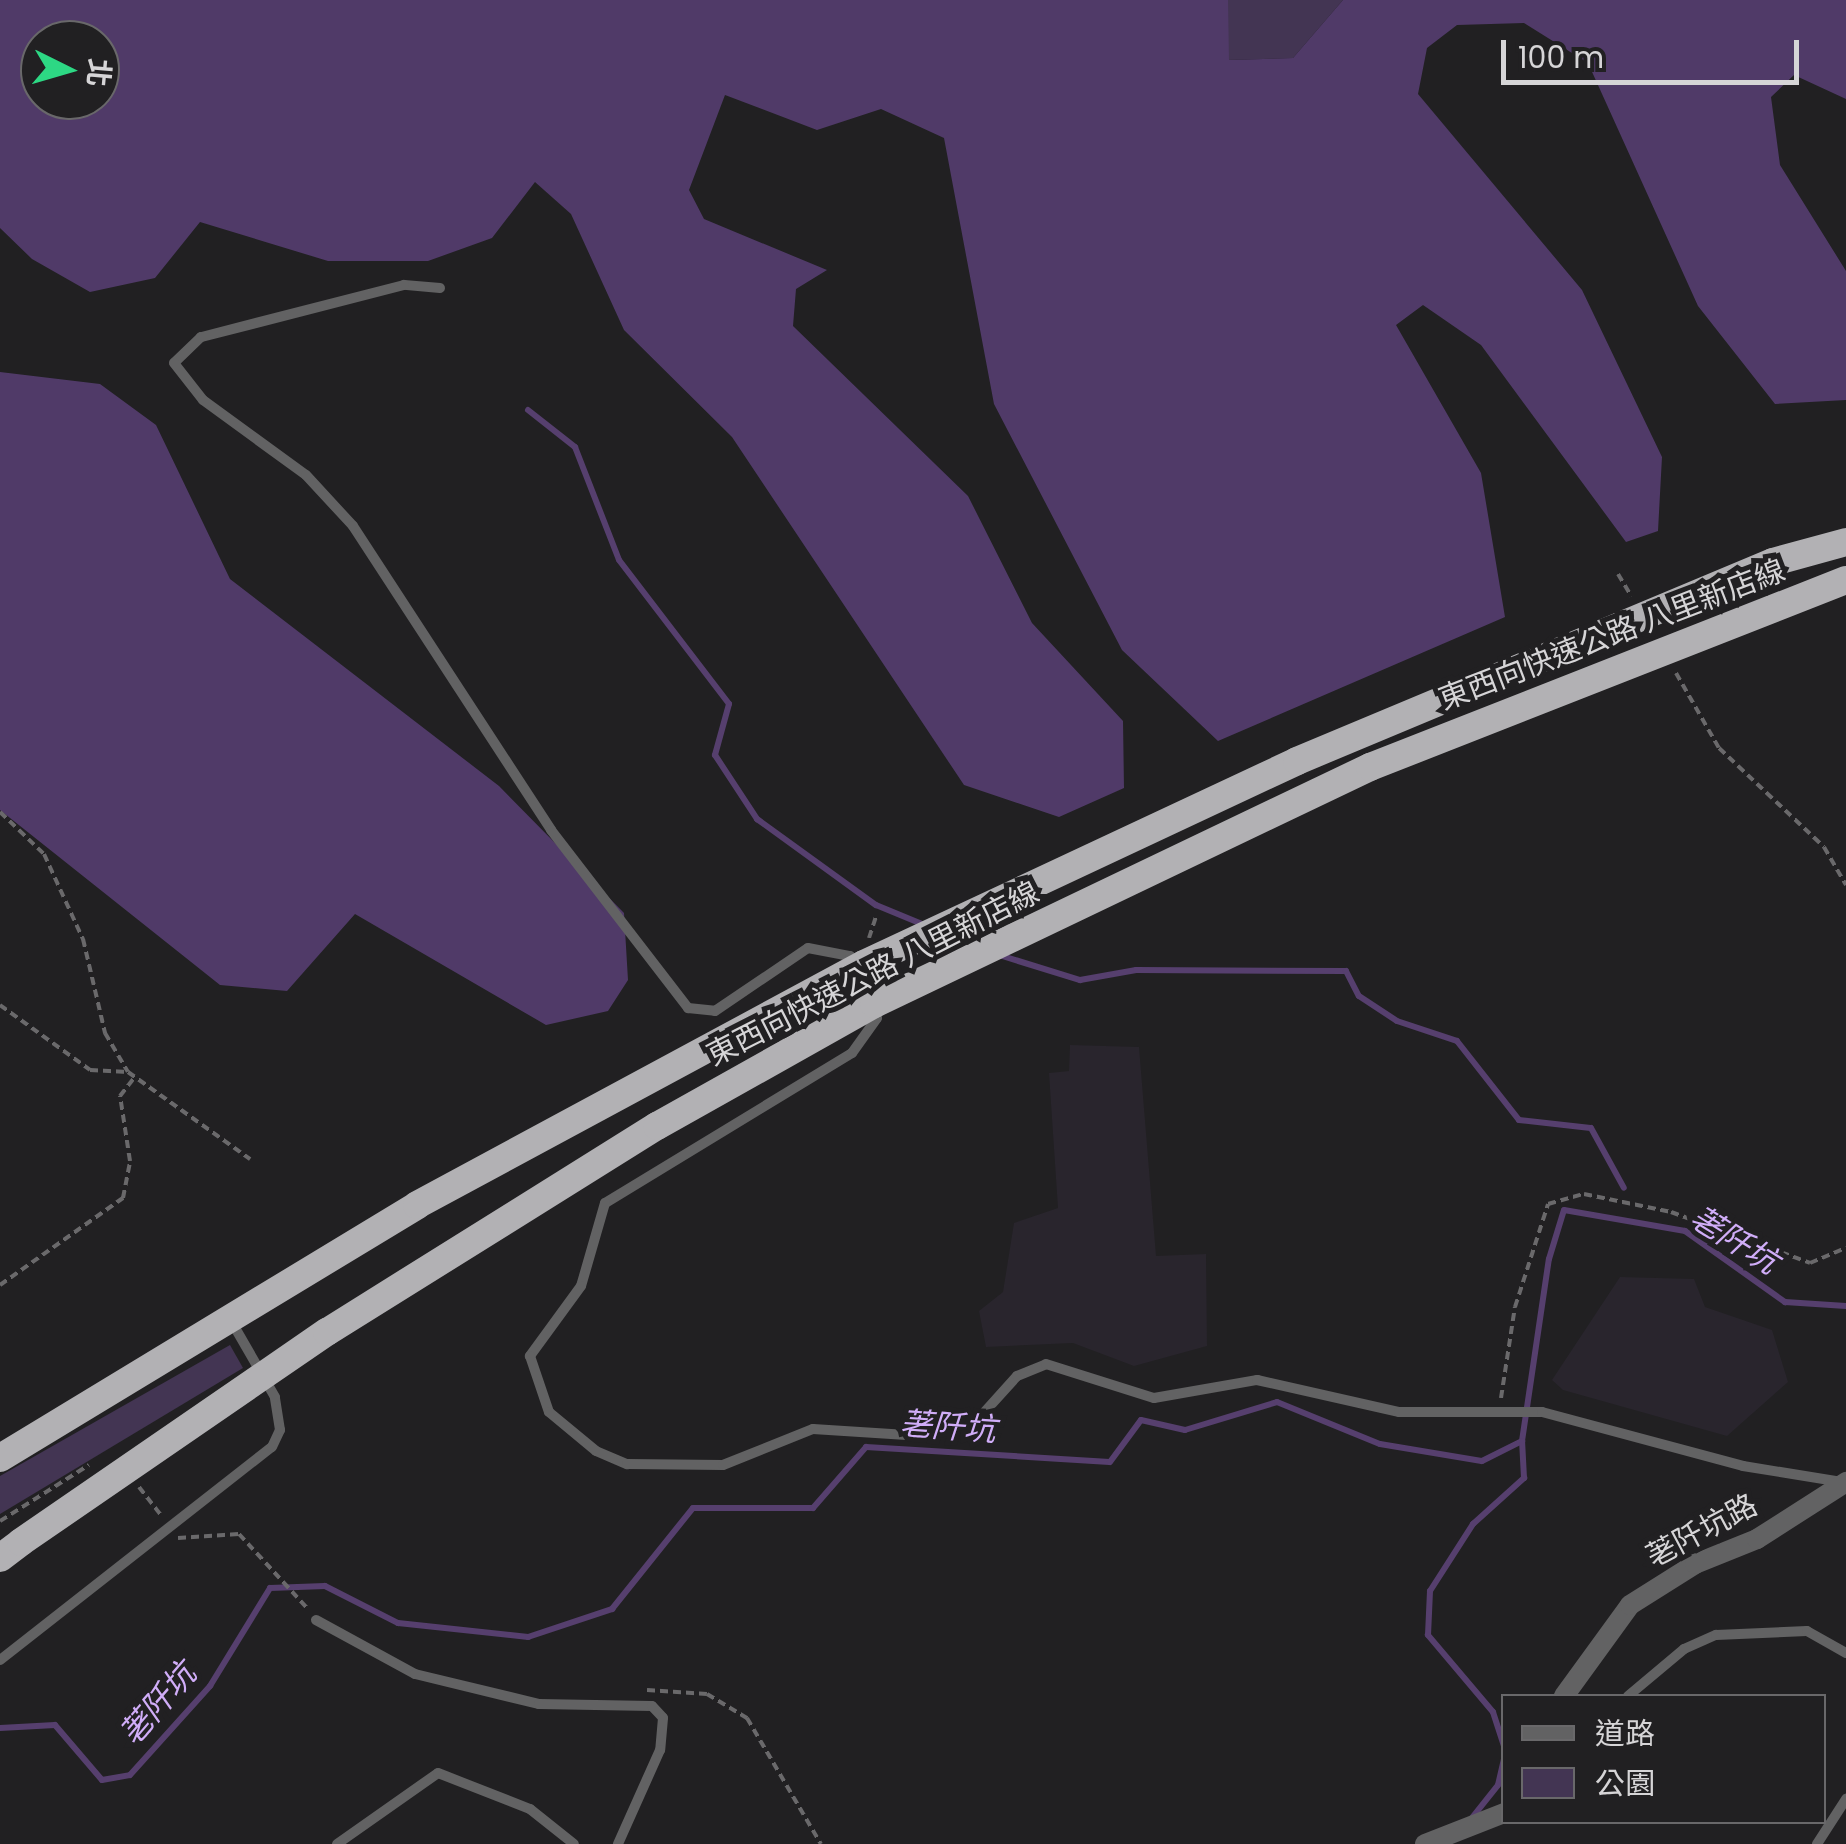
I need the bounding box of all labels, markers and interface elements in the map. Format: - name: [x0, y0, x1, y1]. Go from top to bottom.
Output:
- north arrow: [20, 20, 120, 120]
- scale bar: [1506, 20, 1804, 82]
- text: 100 m: [1518, 36, 1604, 79]
- text: 北: [78, 57, 119, 88]
- street label: 東西向快速公路 八里新店線: [1434, 552, 1790, 718]
- street label: 東西向快速公路 八里新店線: [701, 874, 1045, 1074]
- water label: 荖阡坑: [1683, 1198, 1785, 1282]
- water label: 荖阡坑: [899, 1404, 997, 1450]
- street label: 荖阡坑路: [1641, 1487, 1763, 1575]
- water label: 荖阡坑: [112, 1655, 204, 1753]
- legend: [1501, 1694, 1826, 1824]
- text: 道路: [1595, 1712, 1655, 1755]
- text: 公園: [1595, 1762, 1655, 1805]

